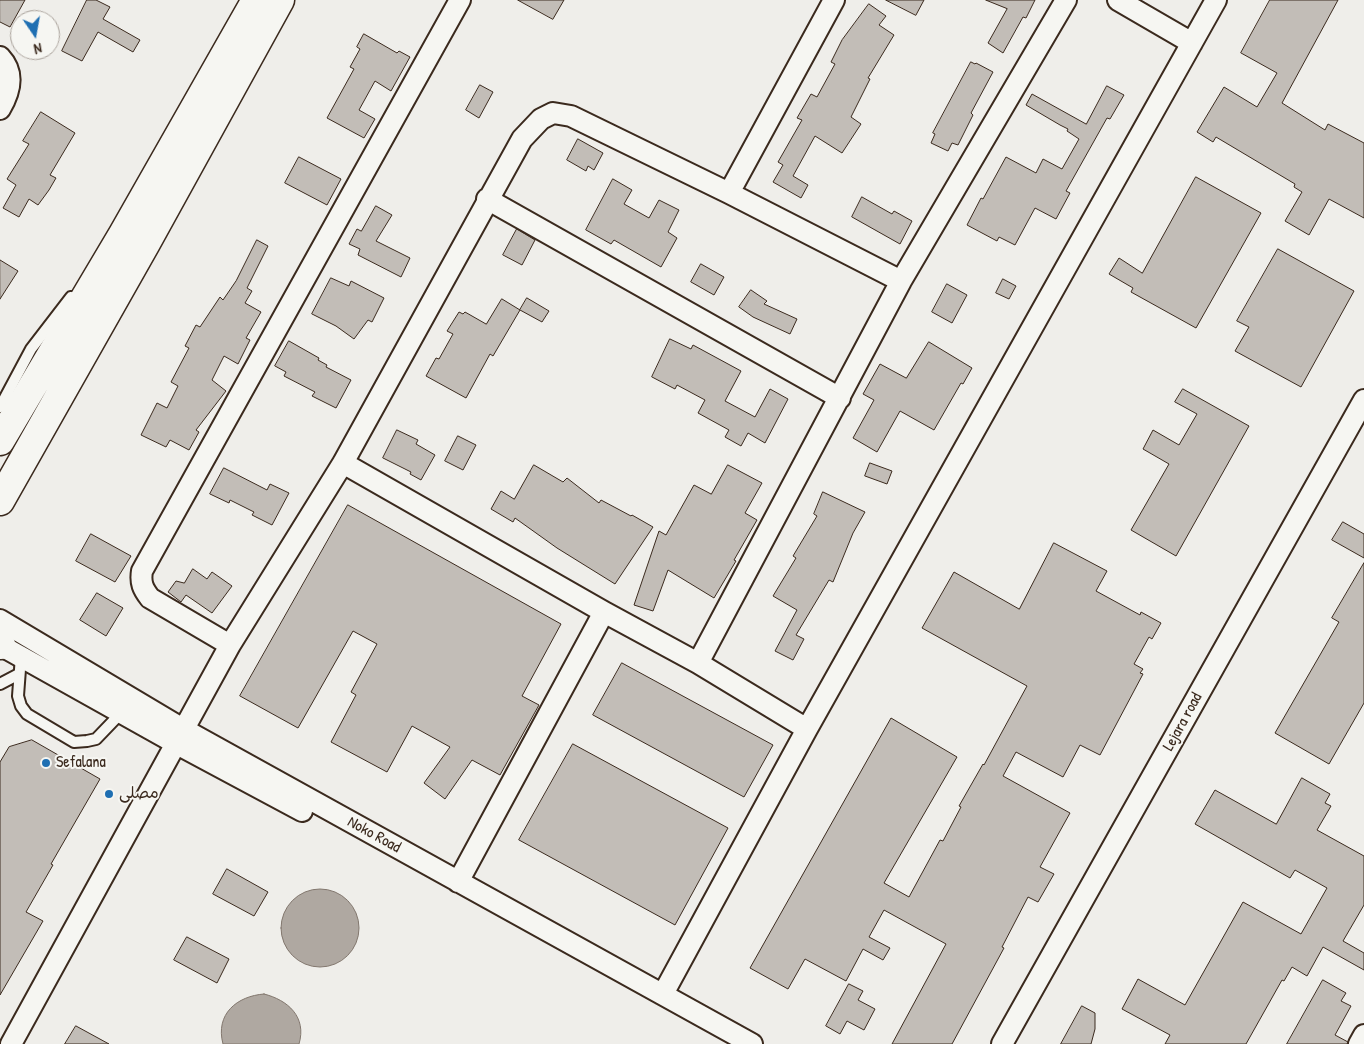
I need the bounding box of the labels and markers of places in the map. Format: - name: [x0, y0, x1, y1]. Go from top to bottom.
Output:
- place label: Sefalana: [56, 753, 106, 773]
- marker: Sefalana: [40, 757, 52, 769]
- place label: مصلى: [119, 784, 159, 804]
- marker: مصلى: [103, 788, 115, 800]

